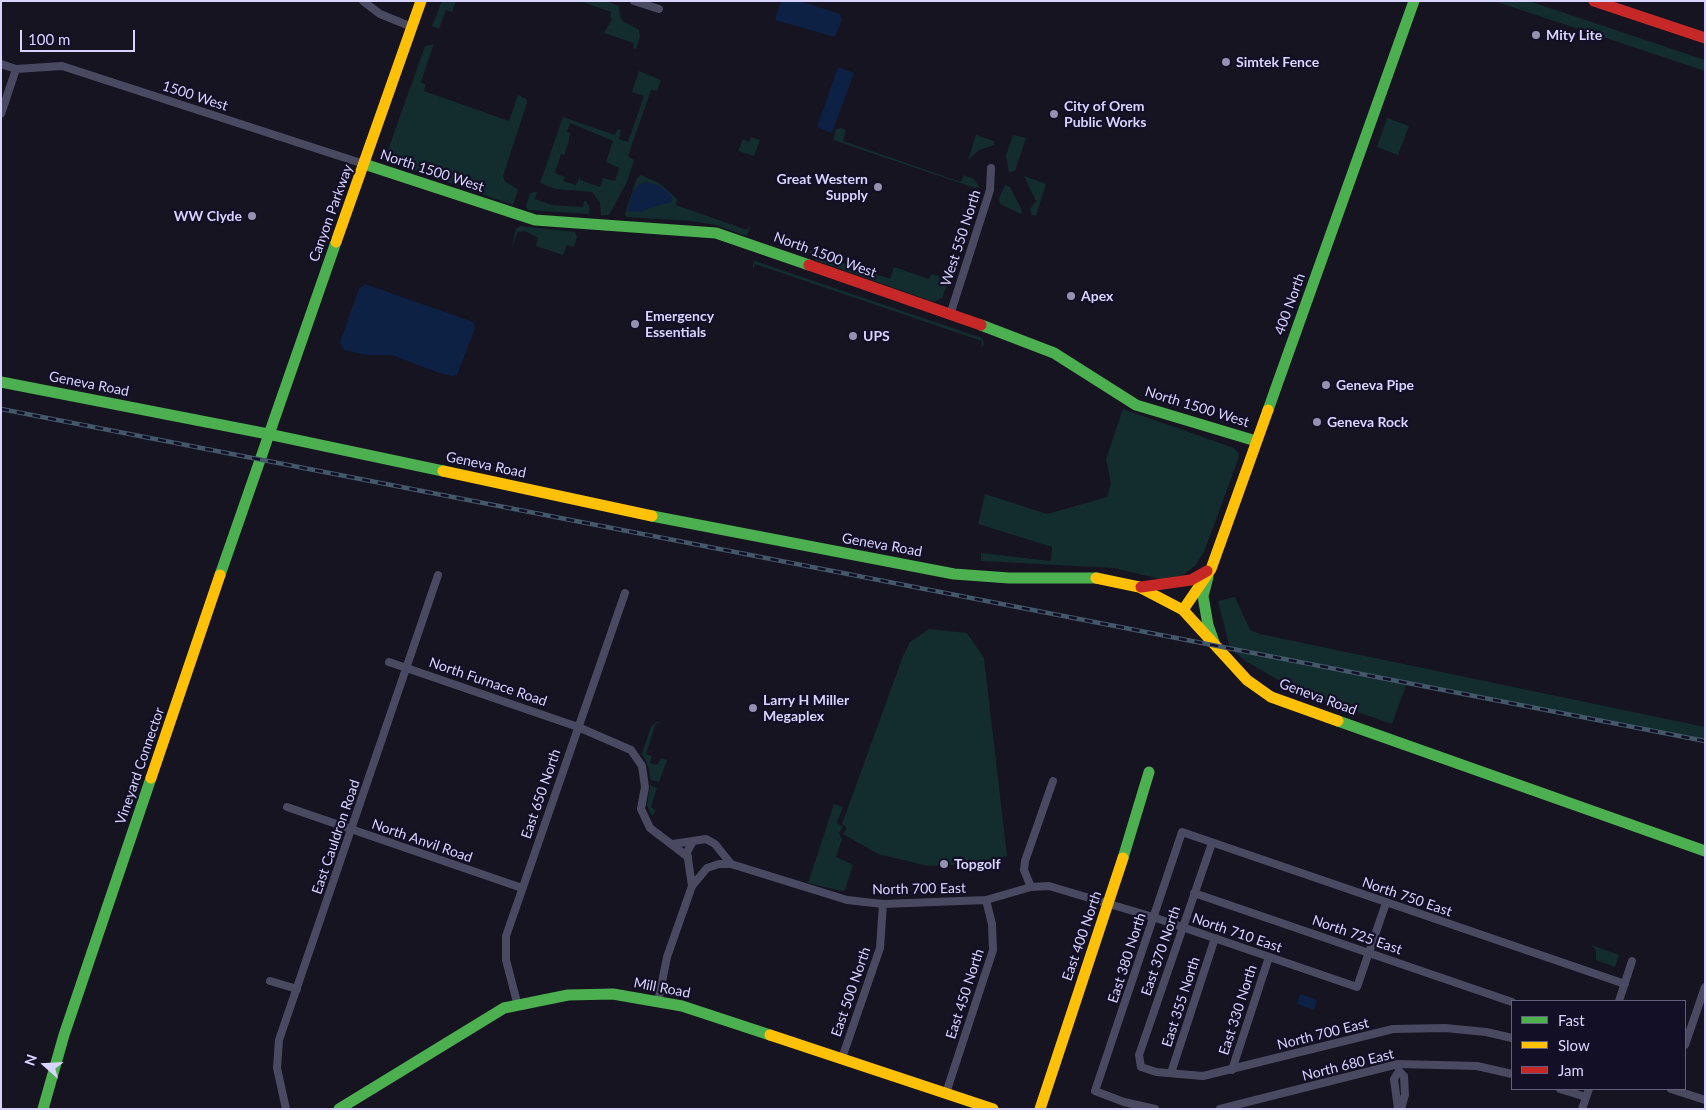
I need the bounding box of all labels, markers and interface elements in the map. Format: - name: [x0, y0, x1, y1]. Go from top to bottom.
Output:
- scale bar: [22, 20, 138, 52]
- place label: Mity Lite: [1546, 27, 1602, 43]
- marker: Mity Lite: [1530, 29, 1542, 41]
- text: 100 m: [28, 30, 70, 48]
- place label: Simtek Fence: [1236, 54, 1319, 70]
- marker: Simtek Fence: [1220, 56, 1232, 68]
- street label: 1500 West: [160, 77, 230, 115]
- place label: City of Orem Public Works: [1064, 98, 1146, 130]
- marker: City of Orem Public Works: [1048, 108, 1060, 120]
- street label: North 1500 West: [378, 146, 486, 196]
- street label: Canyon Parkway: [306, 162, 356, 264]
- place label: Great Western Supply: [777, 171, 868, 203]
- marker: Great Western Supply: [872, 181, 884, 193]
- street label: West 550 North: [938, 188, 984, 288]
- place label: WW Clyde: [174, 208, 242, 224]
- marker: WW Clyde: [246, 210, 258, 222]
- street label: North 1500 West: [771, 229, 879, 281]
- street label: 400 North: [1271, 271, 1309, 337]
- place label: Apex: [1081, 288, 1113, 304]
- marker: Apex: [1065, 290, 1077, 302]
- place label: Emergency Essentials: [645, 308, 714, 341]
- marker: Emergency Essentials: [629, 318, 641, 330]
- place label: UPS: [863, 328, 890, 344]
- marker: UPS: [847, 330, 859, 342]
- street label: Geneva Road: [48, 368, 130, 400]
- place label: Geneva Pipe: [1336, 377, 1414, 393]
- marker: Geneva Pipe: [1320, 379, 1332, 391]
- street label: North 1500 West: [1143, 383, 1251, 431]
- place label: Geneva Rock: [1327, 414, 1408, 430]
- marker: Geneva Rock: [1311, 416, 1323, 428]
- street label: Geneva Road: [445, 448, 527, 482]
- street label: Geneva Road: [841, 530, 923, 560]
- street label: North Furnace Road: [427, 654, 549, 710]
- street label: Geneva Road: [1277, 675, 1359, 719]
- place label: Larry H Miller Megaplex: [763, 692, 849, 724]
- marker: Larry H Miller Megaplex: [747, 702, 759, 714]
- street label: Vineyard Connector: [112, 705, 168, 827]
- street label: East 650 North: [518, 747, 564, 841]
- street label: East Cauldron Road: [309, 777, 363, 897]
- street label: North Anvil Road: [369, 816, 475, 866]
- place label: Topgolf: [954, 856, 1001, 872]
- marker: Topgolf: [938, 858, 950, 870]
- street label: North 750 East: [1360, 874, 1454, 920]
- street label: North 700 East: [872, 880, 966, 898]
- street label: East 400 North: [1059, 889, 1105, 983]
- street label: East 370 North: [1138, 904, 1184, 998]
- street label: North 710 East: [1190, 910, 1284, 956]
- street label: East 380 North: [1105, 911, 1149, 1005]
- street label: North 725 East: [1310, 912, 1404, 958]
- street label: East 500 North: [828, 945, 874, 1039]
- street label: East 450 North: [943, 947, 987, 1041]
- street label: East 355 North: [1159, 955, 1203, 1049]
- street label: East 330 North: [1216, 963, 1260, 1057]
- street label: Mill Road: [632, 974, 692, 1002]
- legend: [1511, 1000, 1686, 1090]
- text: Fast: [1558, 1011, 1585, 1029]
- street label: North 700 East: [1275, 1014, 1371, 1054]
- text: Slow: [1558, 1036, 1590, 1054]
- north arrow: [20, 1040, 70, 1090]
- street label: North 680 East: [1300, 1045, 1396, 1085]
- text: N: [21, 1052, 40, 1068]
- text: Jam: [1558, 1061, 1584, 1079]

